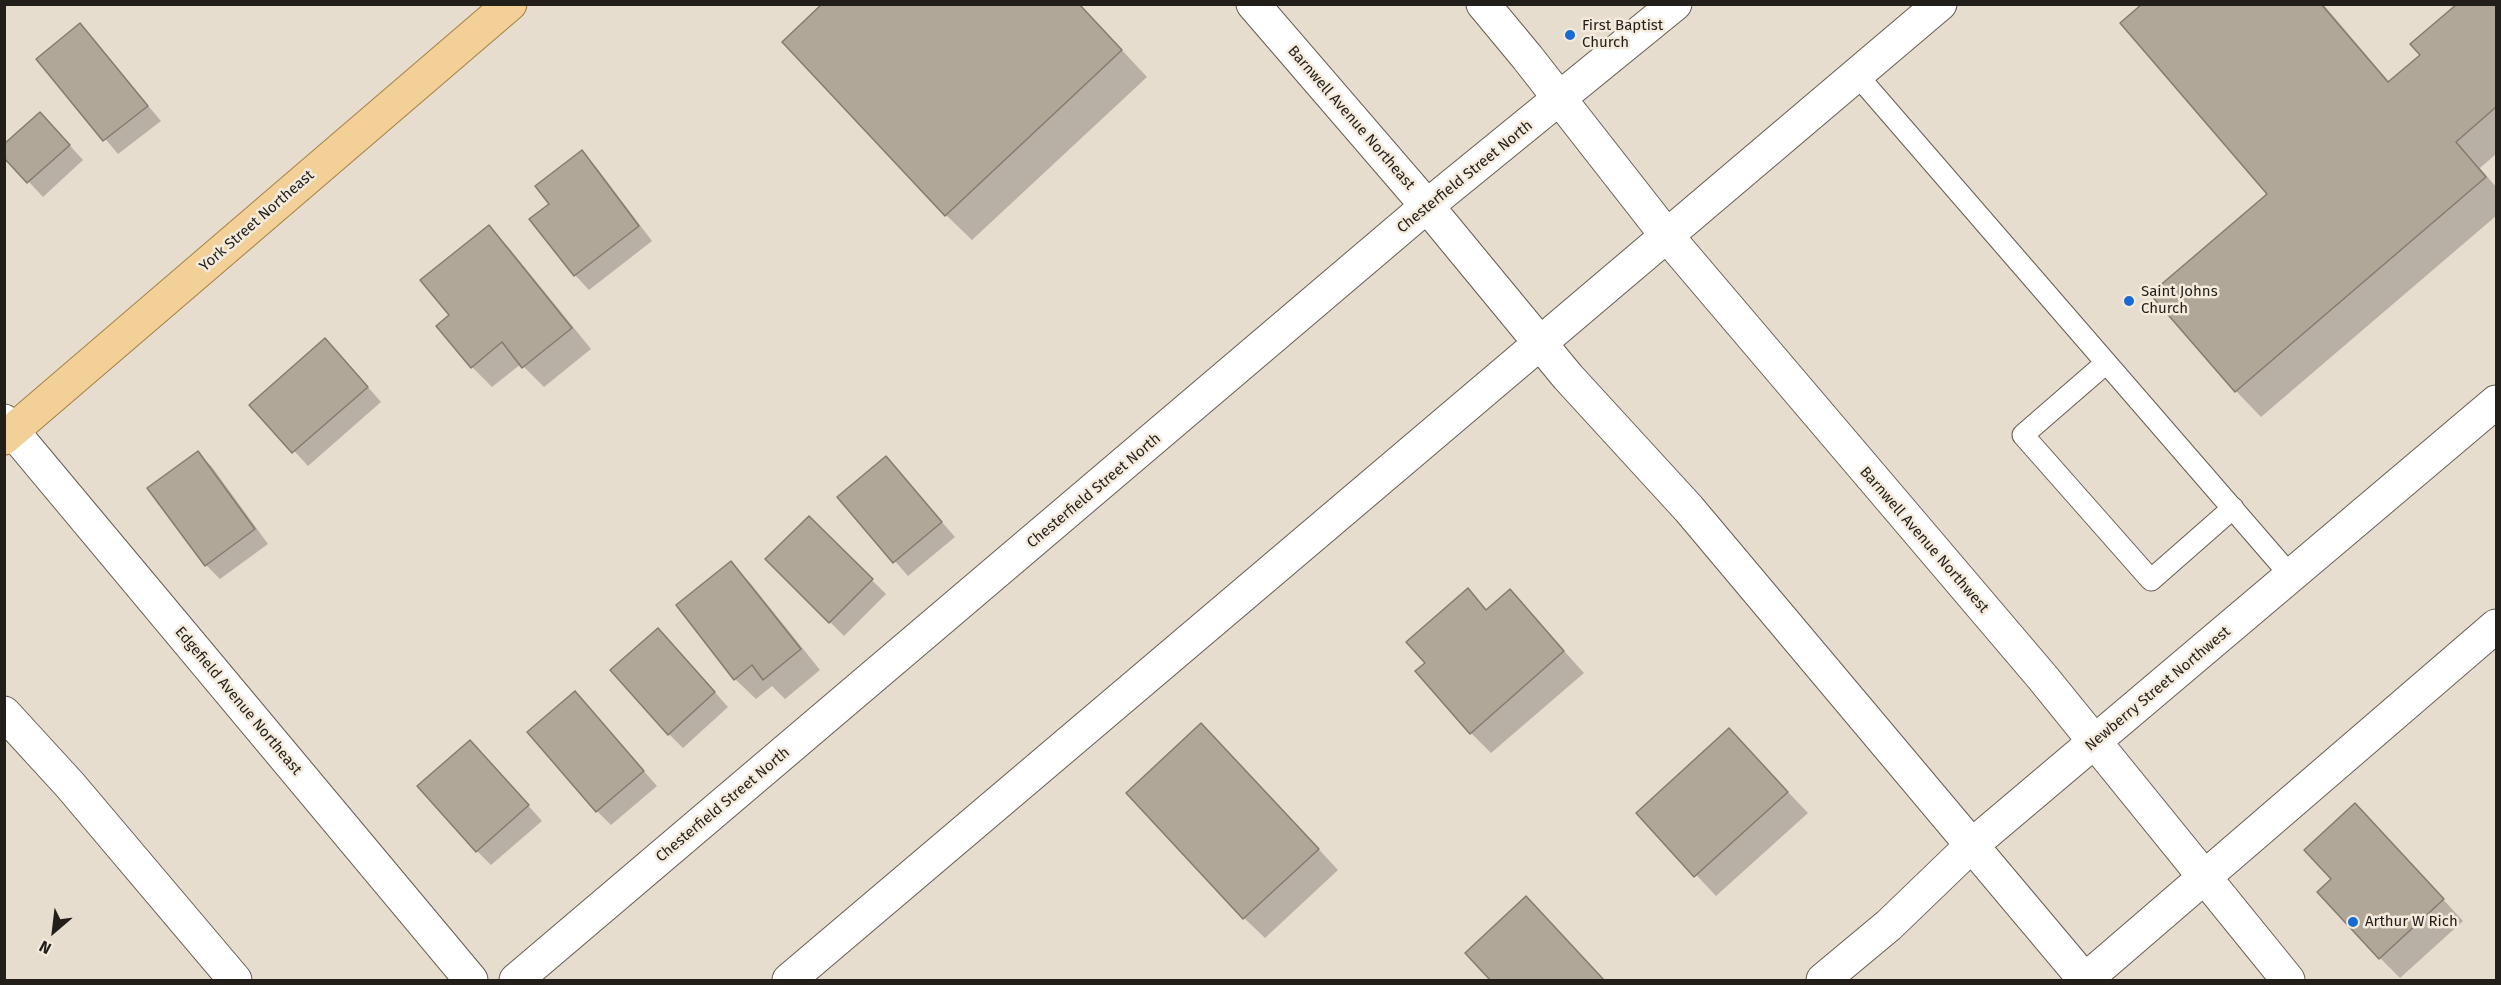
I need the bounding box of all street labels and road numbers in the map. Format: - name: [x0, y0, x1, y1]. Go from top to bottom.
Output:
- street label: Barnwell Avenue Northeast: [1284, 42, 1418, 194]
- street label: Chesterfield Street North: [1394, 117, 1536, 237]
- street label: York Street Northeast: [196, 166, 318, 276]
- street label: Chesterfield Street North: [1023, 430, 1165, 552]
- street label: Barnwell Avenue Northwest: [1856, 463, 1992, 617]
- street label: Edgefield Avenue Northeast: [171, 623, 305, 779]
- street label: Newberry Street Northwest: [2082, 623, 2234, 755]
- street label: Chesterfield Street North: [652, 744, 794, 866]

